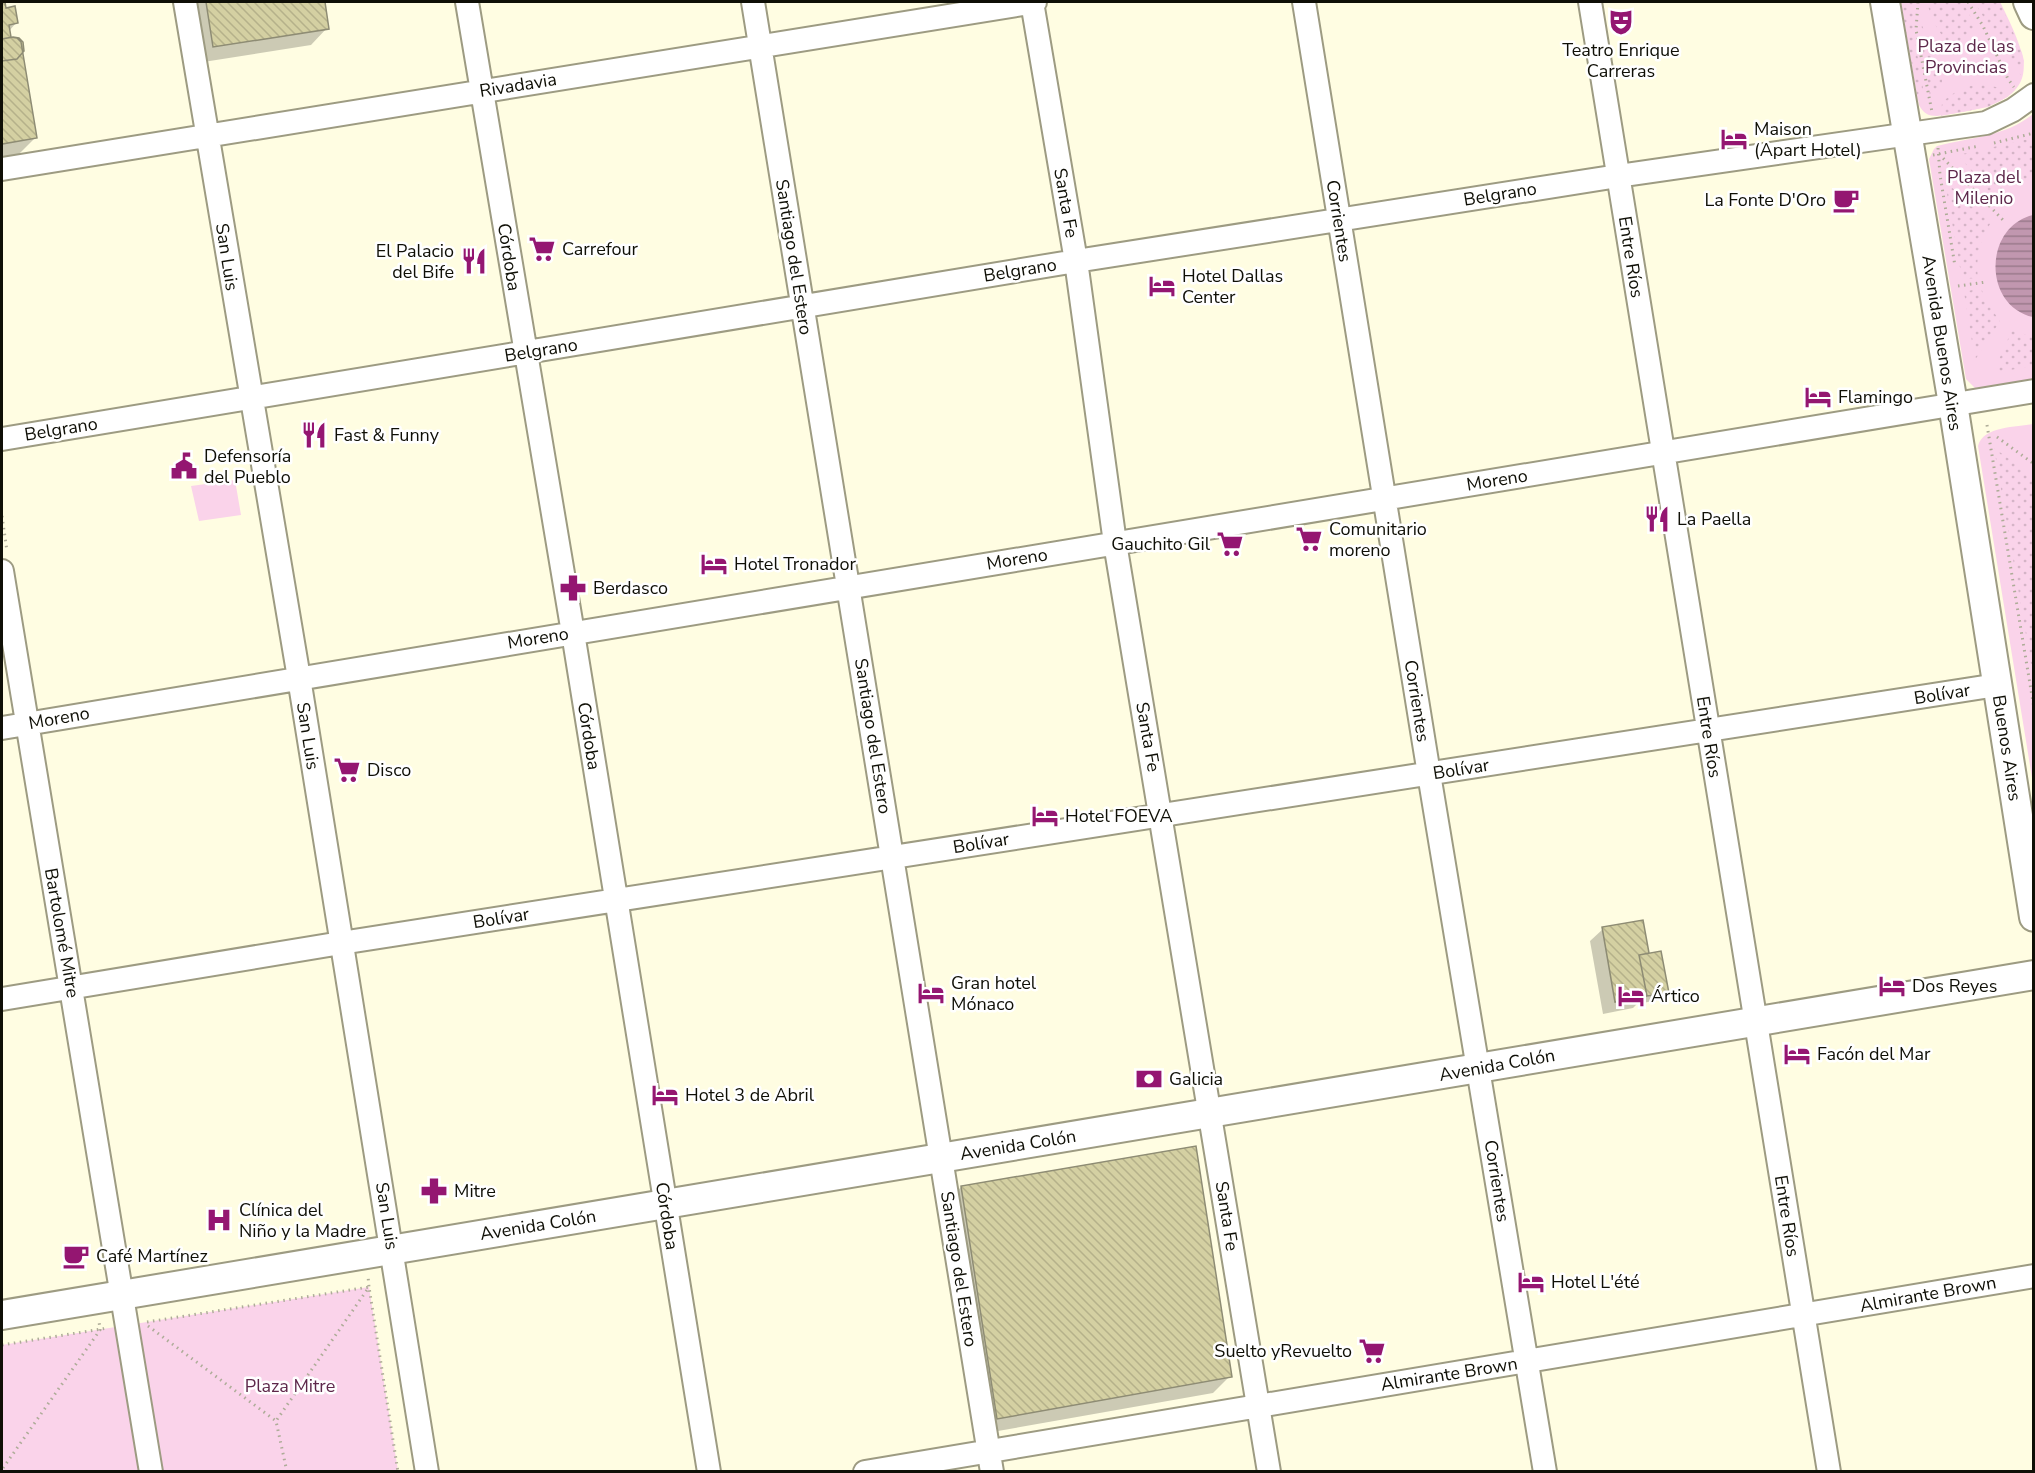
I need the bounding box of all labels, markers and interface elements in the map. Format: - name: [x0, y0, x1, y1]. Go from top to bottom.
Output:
- theatre icon: Teatro Enrique Carreras: [1606, 7, 1636, 37]
- park label: Plaza de las Provincias: [1918, 34, 2014, 79]
- place label: Teatro Enrique Carreras: [1562, 38, 1680, 83]
- street label: Rivadavia: [478, 67, 558, 103]
- place label: Maison (Apart Hotel): [1754, 117, 1862, 162]
- hotel icon: Maison (Apart Hotel): [1719, 124, 1749, 154]
- park label: Plaza del Milenio: [1947, 165, 2022, 210]
- street label: Santa Fe: [1048, 166, 1084, 240]
- street label: Belgrano: [1462, 176, 1538, 212]
- street label: Santiago del Estero: [770, 178, 818, 336]
- street label: Corrientes: [1321, 178, 1357, 264]
- cafe icon: La Fonte D'Oro: [1831, 185, 1861, 215]
- place label: La Fonte D'Oro: [1704, 188, 1826, 212]
- street label: Entre Ríos: [1613, 214, 1649, 300]
- street label: Córdoba: [492, 221, 526, 293]
- street label: San Luis: [210, 222, 244, 292]
- supermarket icon: Carrefour: [527, 234, 557, 264]
- place label: Carrefour: [562, 237, 639, 261]
- place label: El Palacio del Bife: [376, 239, 454, 284]
- restaurant icon: El Palacio del Bife: [459, 246, 489, 276]
- street label: Belgrano: [982, 252, 1058, 288]
- street label: Avenida Buenos Aires: [1916, 253, 1968, 433]
- place label: Hotel Dallas Center: [1182, 264, 1283, 309]
- hotel icon: Hotel Dallas Center: [1147, 271, 1177, 301]
- street label: Belgrano: [503, 332, 579, 368]
- hotel icon: Flamingo: [1803, 382, 1833, 412]
- place label: Flamingo: [1838, 385, 1913, 409]
- street label: Belgrano: [23, 411, 99, 447]
- restaurant icon: Fast & Funny: [299, 420, 329, 450]
- place label: Fast & Funny: [334, 423, 440, 447]
- place label: Defensoría del Pueblo: [204, 444, 291, 489]
- public building icon: Defensoría del Pueblo: [169, 451, 199, 481]
- street label: Moreno: [1465, 463, 1529, 497]
- restaurant icon: La Paella: [1642, 504, 1672, 534]
- place label: La Paella: [1677, 507, 1751, 531]
- place label: Comunitario moreno: [1329, 517, 1427, 562]
- supermarket icon: Comunitario moreno: [1294, 524, 1324, 554]
- supermarket icon: Gauchito Gil: [1215, 529, 1245, 559]
- place label: Gauchito Gil: [1111, 532, 1211, 556]
- street label: Moreno: [985, 542, 1049, 576]
- hotel icon: Hotel Tronador: [699, 549, 729, 579]
- place label: Hotel Tronador: [734, 552, 856, 576]
- pharmacy icon: Berdasco: [558, 573, 588, 603]
- place label: Berdasco: [593, 576, 668, 600]
- street label: Moreno: [506, 621, 570, 655]
- street label: Santiago del Estero: [849, 657, 897, 815]
- street label: Corrientes: [1399, 658, 1435, 744]
- street label: Bolívar: [1912, 678, 1972, 710]
- street label: Buenos Aires: [1987, 693, 2027, 803]
- street label: Entre Ríos: [1691, 694, 1727, 780]
- street label: Córdoba: [572, 700, 606, 772]
- street label: Santa Fe: [1130, 700, 1166, 774]
- street label: Moreno: [27, 701, 91, 735]
- street label: San Luis: [291, 701, 325, 771]
- street label: Bolívar: [1431, 753, 1491, 785]
- supermarket icon: Disco: [332, 755, 362, 785]
- place label: Disco: [367, 758, 411, 782]
- hotel icon: Hotel FOEVA: [1030, 801, 1060, 831]
- place label: Hotel FOEVA: [1065, 804, 1173, 828]
- street label: Bolívar: [951, 827, 1011, 859]
- street label: Bartolomé Mitre: [39, 866, 85, 1000]
- street label: Bolívar: [471, 902, 531, 934]
- place label: Gran hotel Mónaco: [951, 971, 1037, 1016]
- hotel icon: Dos Reyes: [1877, 971, 1907, 1001]
- place label: Dos Reyes: [1912, 974, 1997, 998]
- hotel icon: Gran hotel Mónaco: [916, 978, 946, 1008]
- hotel icon: Ártico: [1616, 981, 1646, 1011]
- place label: Ártico: [1651, 984, 1700, 1008]
- hotel icon: Facón del Mar: [1782, 1039, 1812, 1069]
- place label: Facón del Mar: [1817, 1042, 1931, 1066]
- street label: Avenida Colón: [1437, 1043, 1557, 1087]
- bank icon: Galicia: [1134, 1064, 1164, 1094]
- place label: Galicia: [1169, 1067, 1223, 1091]
- hotel icon: Hotel 3 de Abril: [650, 1080, 680, 1110]
- place label: Hotel 3 de Abril: [685, 1083, 815, 1107]
- street label: Avenida Colón: [958, 1124, 1078, 1166]
- street label: Corrientes: [1479, 1138, 1515, 1224]
- street label: Entre Ríos: [1769, 1173, 1805, 1259]
- pharmacy icon: Mitre: [419, 1176, 449, 1206]
- place label: Mitre: [454, 1179, 496, 1203]
- street label: Santa Fe: [1210, 1179, 1244, 1253]
- street label: Córdoba: [650, 1180, 684, 1252]
- street label: San Luis: [370, 1181, 404, 1251]
- street label: Santiago del Estero: [935, 1190, 983, 1348]
- place label: Clínica del Niño y la Madre: [239, 1198, 366, 1243]
- street label: Avenida Colón: [478, 1204, 598, 1246]
- hospital icon: Clínica del Niño y la Madre: [204, 1205, 234, 1235]
- cafe icon: Café Martínez: [61, 1241, 91, 1271]
- place label: Café Martínez: [96, 1244, 208, 1268]
- hotel icon: Hotel L'été: [1516, 1267, 1546, 1297]
- place label: Hotel L'été: [1551, 1270, 1639, 1294]
- street label: Almirante Brown: [1858, 1270, 1998, 1318]
- supermarket icon: Suelto yRevuelto: [1357, 1336, 1387, 1366]
- place label: Suelto yRevuelto: [1214, 1339, 1352, 1363]
- street label: Almirante Brown: [1379, 1351, 1519, 1397]
- park label: Plaza Mitre: [245, 1374, 335, 1398]

